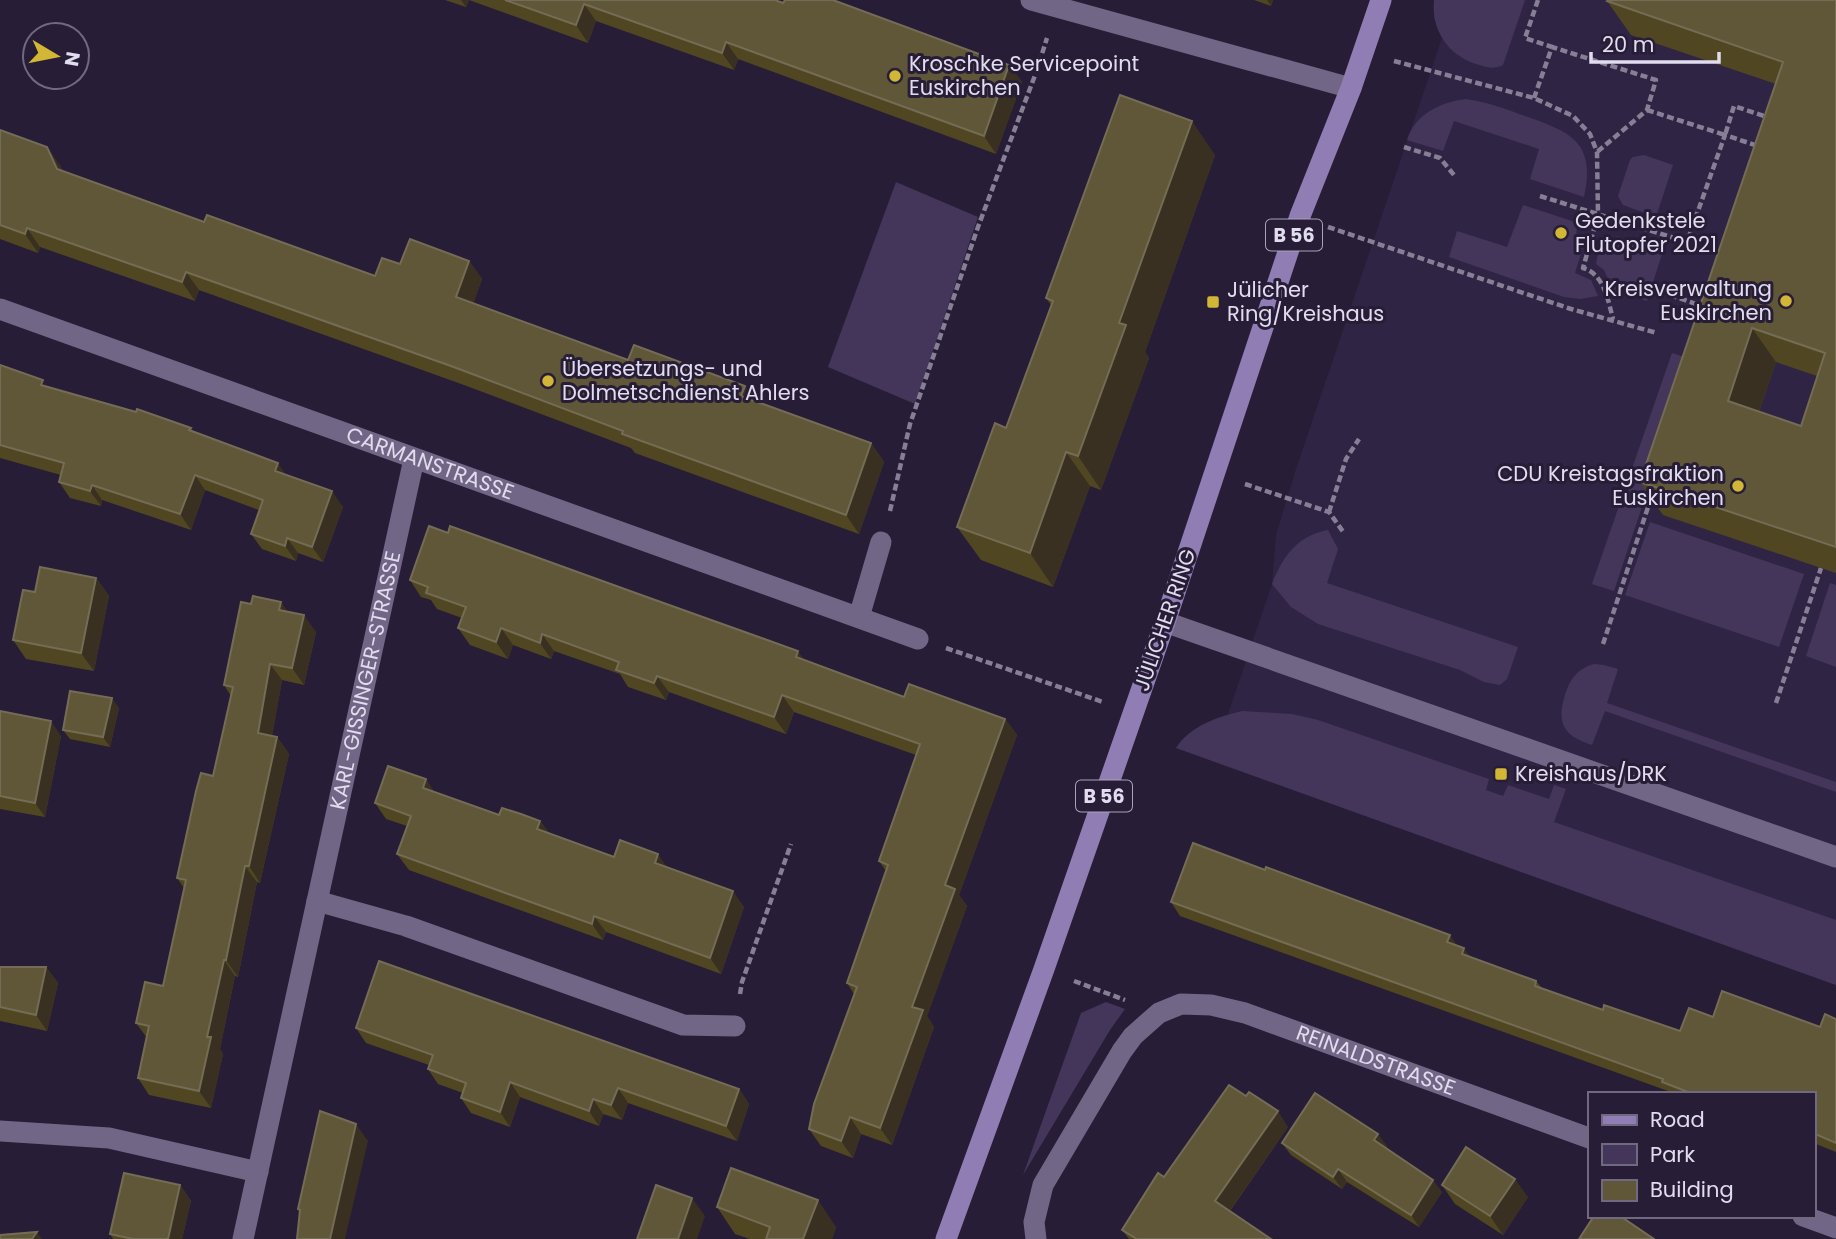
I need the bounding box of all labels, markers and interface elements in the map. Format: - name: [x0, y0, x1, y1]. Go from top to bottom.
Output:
- north arrow: [21, 21, 91, 91]
- scale bar: [1591, 21, 1719, 65]
- text: 20 m: [1602, 30, 1655, 59]
- text: N: [58, 49, 87, 68]
- place label: Kroschke Servicepoint Euskirchen: [909, 49, 1139, 102]
- marker: Kroschke Servicepoint Euskirchen: [887, 68, 903, 84]
- place label: Gedenkstele Flutopfer 2021: [1575, 206, 1717, 259]
- road number: B 56: [1266, 219, 1322, 250]
- marker: Gedenkstele Flutopfer 2021: [1553, 225, 1569, 241]
- place label: Kreisverwaltung Euskirchen: [1605, 274, 1772, 327]
- place label: Jülicher Ring/Kreishaus: [1227, 275, 1384, 328]
- marker: Kreisverwaltung Euskirchen: [1778, 293, 1794, 309]
- marker: Jülicher Ring/Kreishaus: [1205, 294, 1221, 310]
- place label: Übersetzungs- und Dolmetschdienst Ahlers: [562, 354, 810, 407]
- marker: Übersetzungs- und Dolmetschdienst Ahlers: [540, 373, 556, 389]
- street label: CARMANSTRASSE: [342, 420, 518, 507]
- place label: CDU Kreistagsfraktion Euskirchen: [1497, 459, 1724, 512]
- marker: CDU Kreistagsfraktion Euskirchen: [1730, 478, 1746, 494]
- street label: JÜLICHER RING: [1127, 545, 1202, 695]
- street label: KARL-GISSINGER-STRASSE: [323, 548, 407, 812]
- place label: Kreishaus/DRK: [1515, 759, 1667, 788]
- marker: Kreishaus/DRK: [1493, 766, 1509, 782]
- road number: B 56: [1076, 780, 1132, 811]
- street label: REINALDSTRASSE: [1292, 1018, 1460, 1102]
- legend: [1588, 1092, 1815, 1218]
- text: Road: [1650, 1105, 1705, 1134]
- text: Park: [1650, 1140, 1695, 1169]
- text: Building: [1650, 1175, 1734, 1204]

